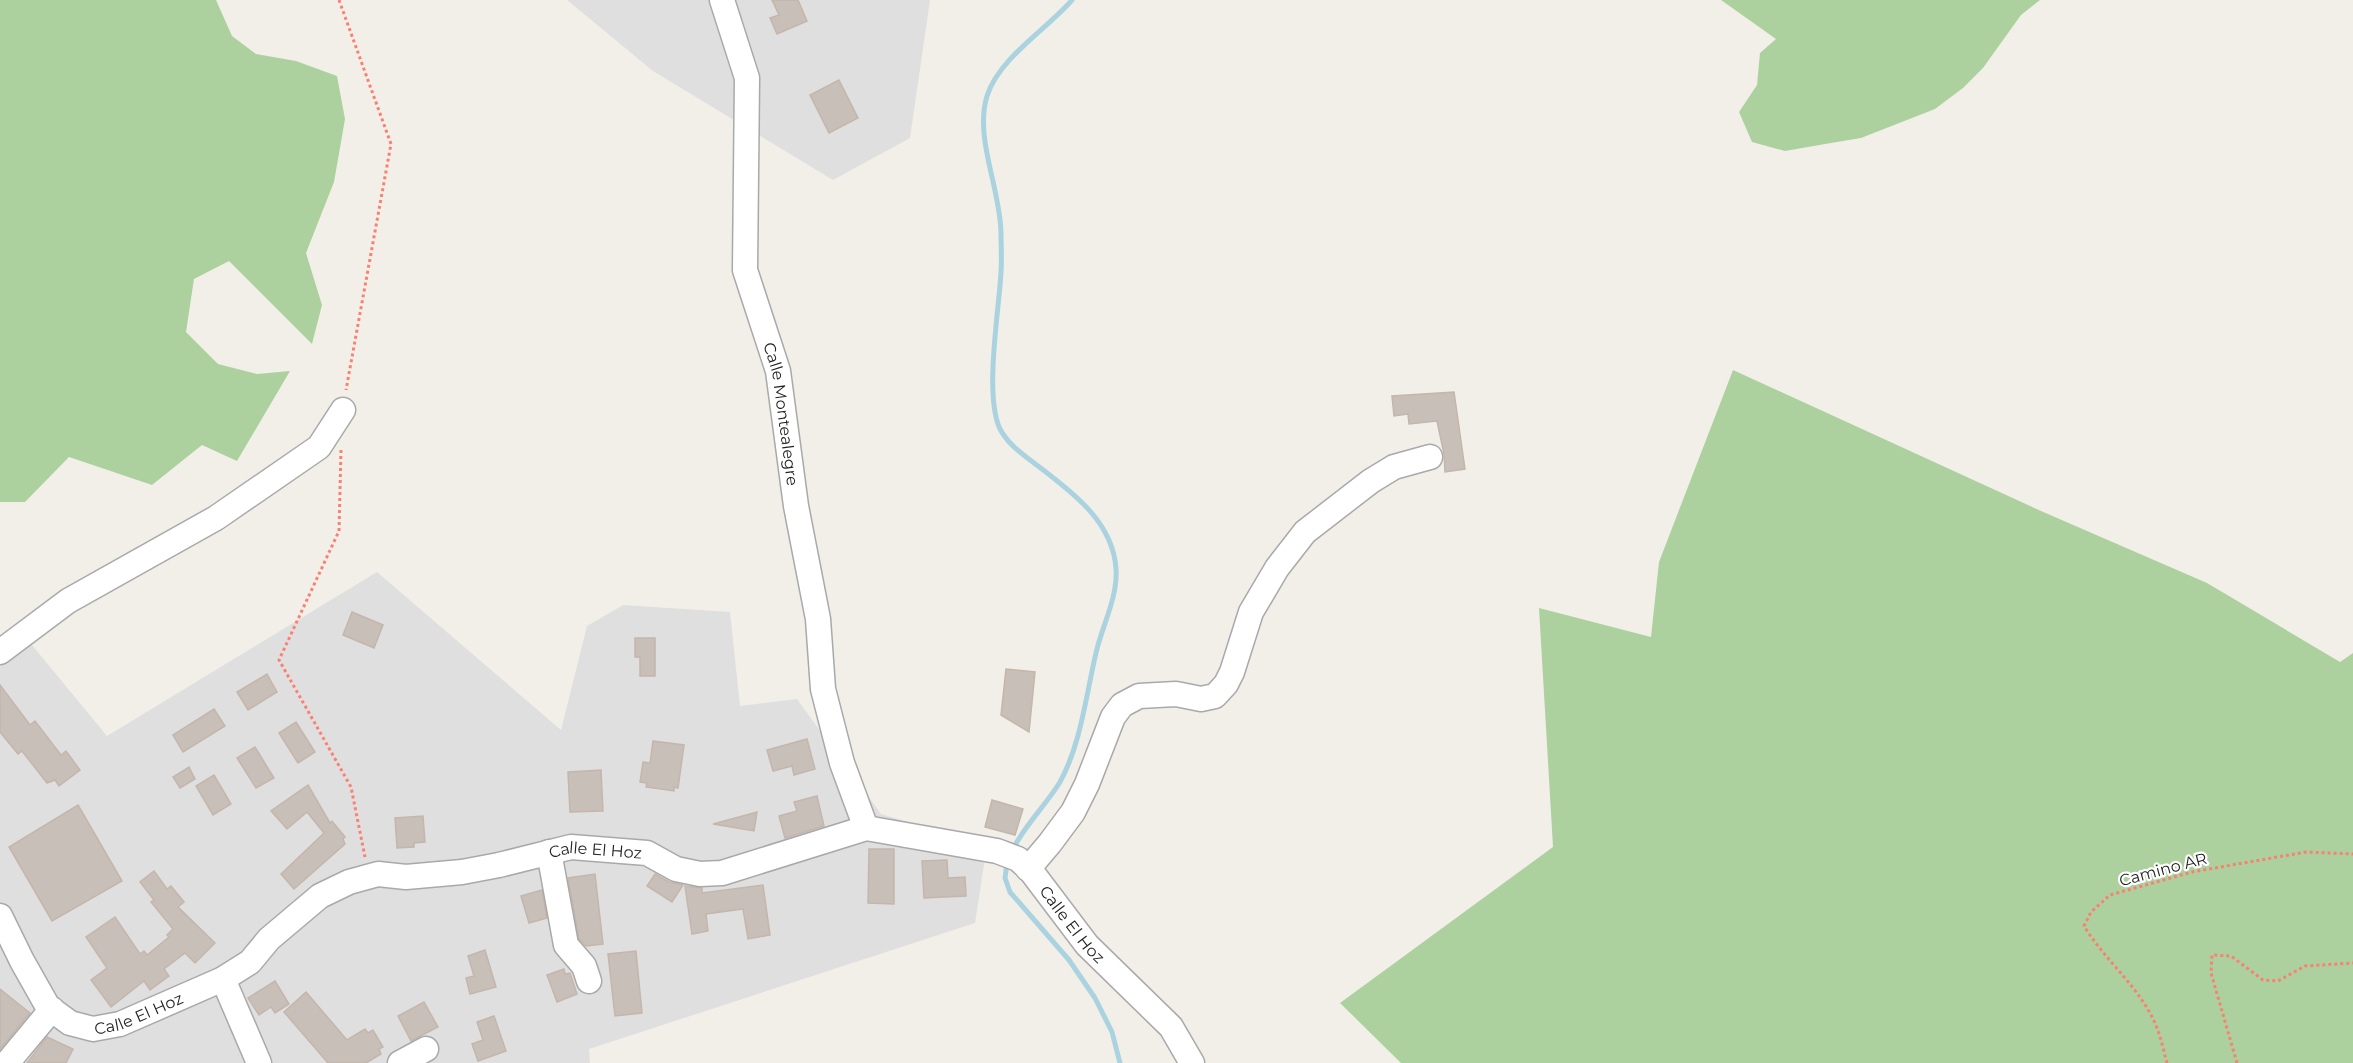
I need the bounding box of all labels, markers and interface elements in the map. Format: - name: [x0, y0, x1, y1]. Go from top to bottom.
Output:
- street label: Calle Montealegre: [759, 340, 802, 487]
- street label: Calle El Hoz: [547, 838, 642, 863]
- street label: Camino AR: [2117, 849, 2209, 890]
- street label: Calle El Hoz: [1035, 882, 1109, 967]
- street label: Calle El Hoz: [93, 989, 186, 1039]

